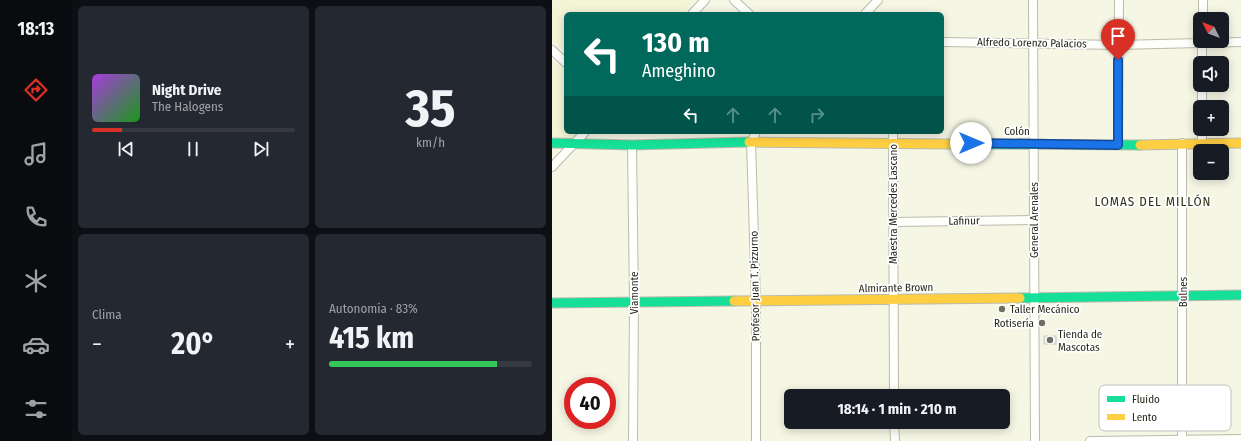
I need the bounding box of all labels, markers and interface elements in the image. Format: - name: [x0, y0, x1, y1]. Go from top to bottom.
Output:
- north arrow: [1193, 12, 1229, 48]
- map controls: [1193, 12, 1229, 180]
- text: 18:13: [18, 18, 54, 40]
- pin: [1101, 19, 1135, 60]
- icon: arrive: [1107, 25, 1129, 47]
- text: 130 m: [642, 26, 710, 59]
- icon: left: [576, 28, 628, 80]
- street label: Alfredo Lorenzo Palacios: [977, 36, 1087, 50]
- button: sound: [1193, 56, 1229, 92]
- text: Ameghino: [642, 60, 716, 82]
- icon: directions: [22, 76, 50, 104]
- text: 35: [405, 77, 456, 140]
- text: Night Drive: [152, 81, 221, 99]
- text: The Halogens: [152, 99, 223, 114]
- button: +: [1193, 100, 1229, 136]
- icon: left: [680, 104, 702, 126]
- icon: ahead: [722, 104, 744, 126]
- icon: ahead: [764, 104, 786, 126]
- icon: right: [806, 104, 828, 126]
- position arrow: [950, 122, 992, 164]
- street label: Colón: [1004, 125, 1030, 138]
- text: km/h: [416, 135, 445, 150]
- icon: previous: [115, 138, 137, 160]
- icon: pause: [182, 138, 204, 160]
- icon: next: [250, 138, 272, 160]
- icon: music: [22, 140, 50, 168]
- street label: Maestra Mercedes Lascano: [887, 144, 900, 264]
- button: −: [1193, 144, 1229, 180]
- street label: General Arenales: [1028, 182, 1041, 258]
- district label: LOMAS DEL MILLÓN: [1095, 194, 1211, 209]
- icon: phone: [22, 203, 50, 231]
- street label: Lafinur: [948, 214, 980, 228]
- street label: Profesor Juan T. Pizzurno: [748, 230, 762, 341]
- icon: climate: [22, 267, 50, 295]
- street label: Viamonte: [628, 272, 641, 314]
- street label: Bulnes: [1177, 276, 1190, 307]
- street label: Almirante Brown: [859, 281, 933, 295]
- text: Autonomía · 83%: [329, 301, 418, 316]
- place label: Taller Mecánico: [1010, 303, 1080, 316]
- marker: Taller Mecánico: [997, 304, 1007, 314]
- text: Clima: [92, 307, 122, 322]
- place label: Rotisería: [994, 317, 1034, 330]
- marker: Rotisería: [1037, 318, 1047, 328]
- text: 415 km: [329, 320, 414, 356]
- text: 20°: [171, 326, 216, 362]
- place label: Tienda de Mascotas: [1058, 328, 1102, 354]
- icon: car: [22, 331, 50, 359]
- text: −: [92, 331, 102, 358]
- text: +: [285, 331, 295, 358]
- marker: Tienda de Mascotas: [1045, 335, 1055, 345]
- speed limit sign: 40: [564, 377, 616, 429]
- legend: [1099, 385, 1231, 431]
- text: Fluido: [1132, 393, 1160, 406]
- icon: filters: [22, 395, 50, 423]
- text: 18:14 · 1 min · 210 m: [837, 400, 957, 418]
- text: Lento: [1132, 411, 1157, 424]

